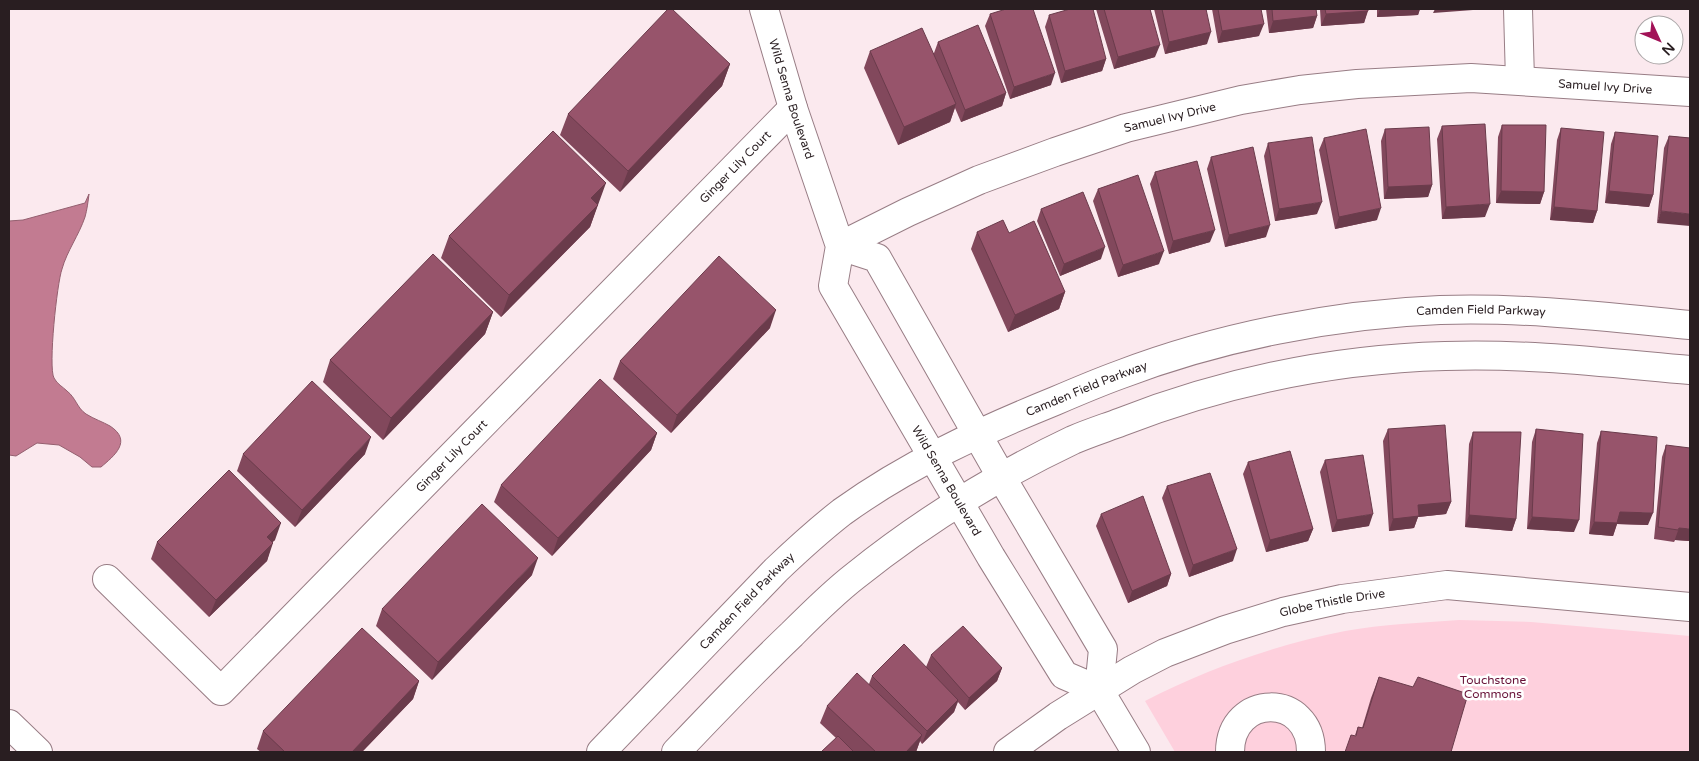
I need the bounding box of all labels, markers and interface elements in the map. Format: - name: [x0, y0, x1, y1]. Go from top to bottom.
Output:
- north arrow: [1634, 15, 1684, 65]
- street label: Wild Senna Boulevard: [766, 37, 817, 161]
- text: N: [1658, 39, 1678, 59]
- street label: Samuel Ivy Drive: [1558, 77, 1653, 97]
- street label: Samuel Ivy Drive: [1122, 99, 1217, 135]
- street label: Ginger Lily Court: [697, 127, 774, 206]
- street label: Camden Field Parkway: [1416, 302, 1547, 319]
- street label: Camden Field Parkway: [1024, 358, 1150, 419]
- street label: Ginger Lily Court: [413, 417, 490, 495]
- street label: Wild Senna Boulevard: [909, 423, 984, 538]
- street label: Camden Field Parkway: [697, 549, 797, 652]
- street label: Globe Thistle Drive: [1278, 586, 1386, 620]
- park label: Touchstone Commons: [1460, 673, 1526, 701]

